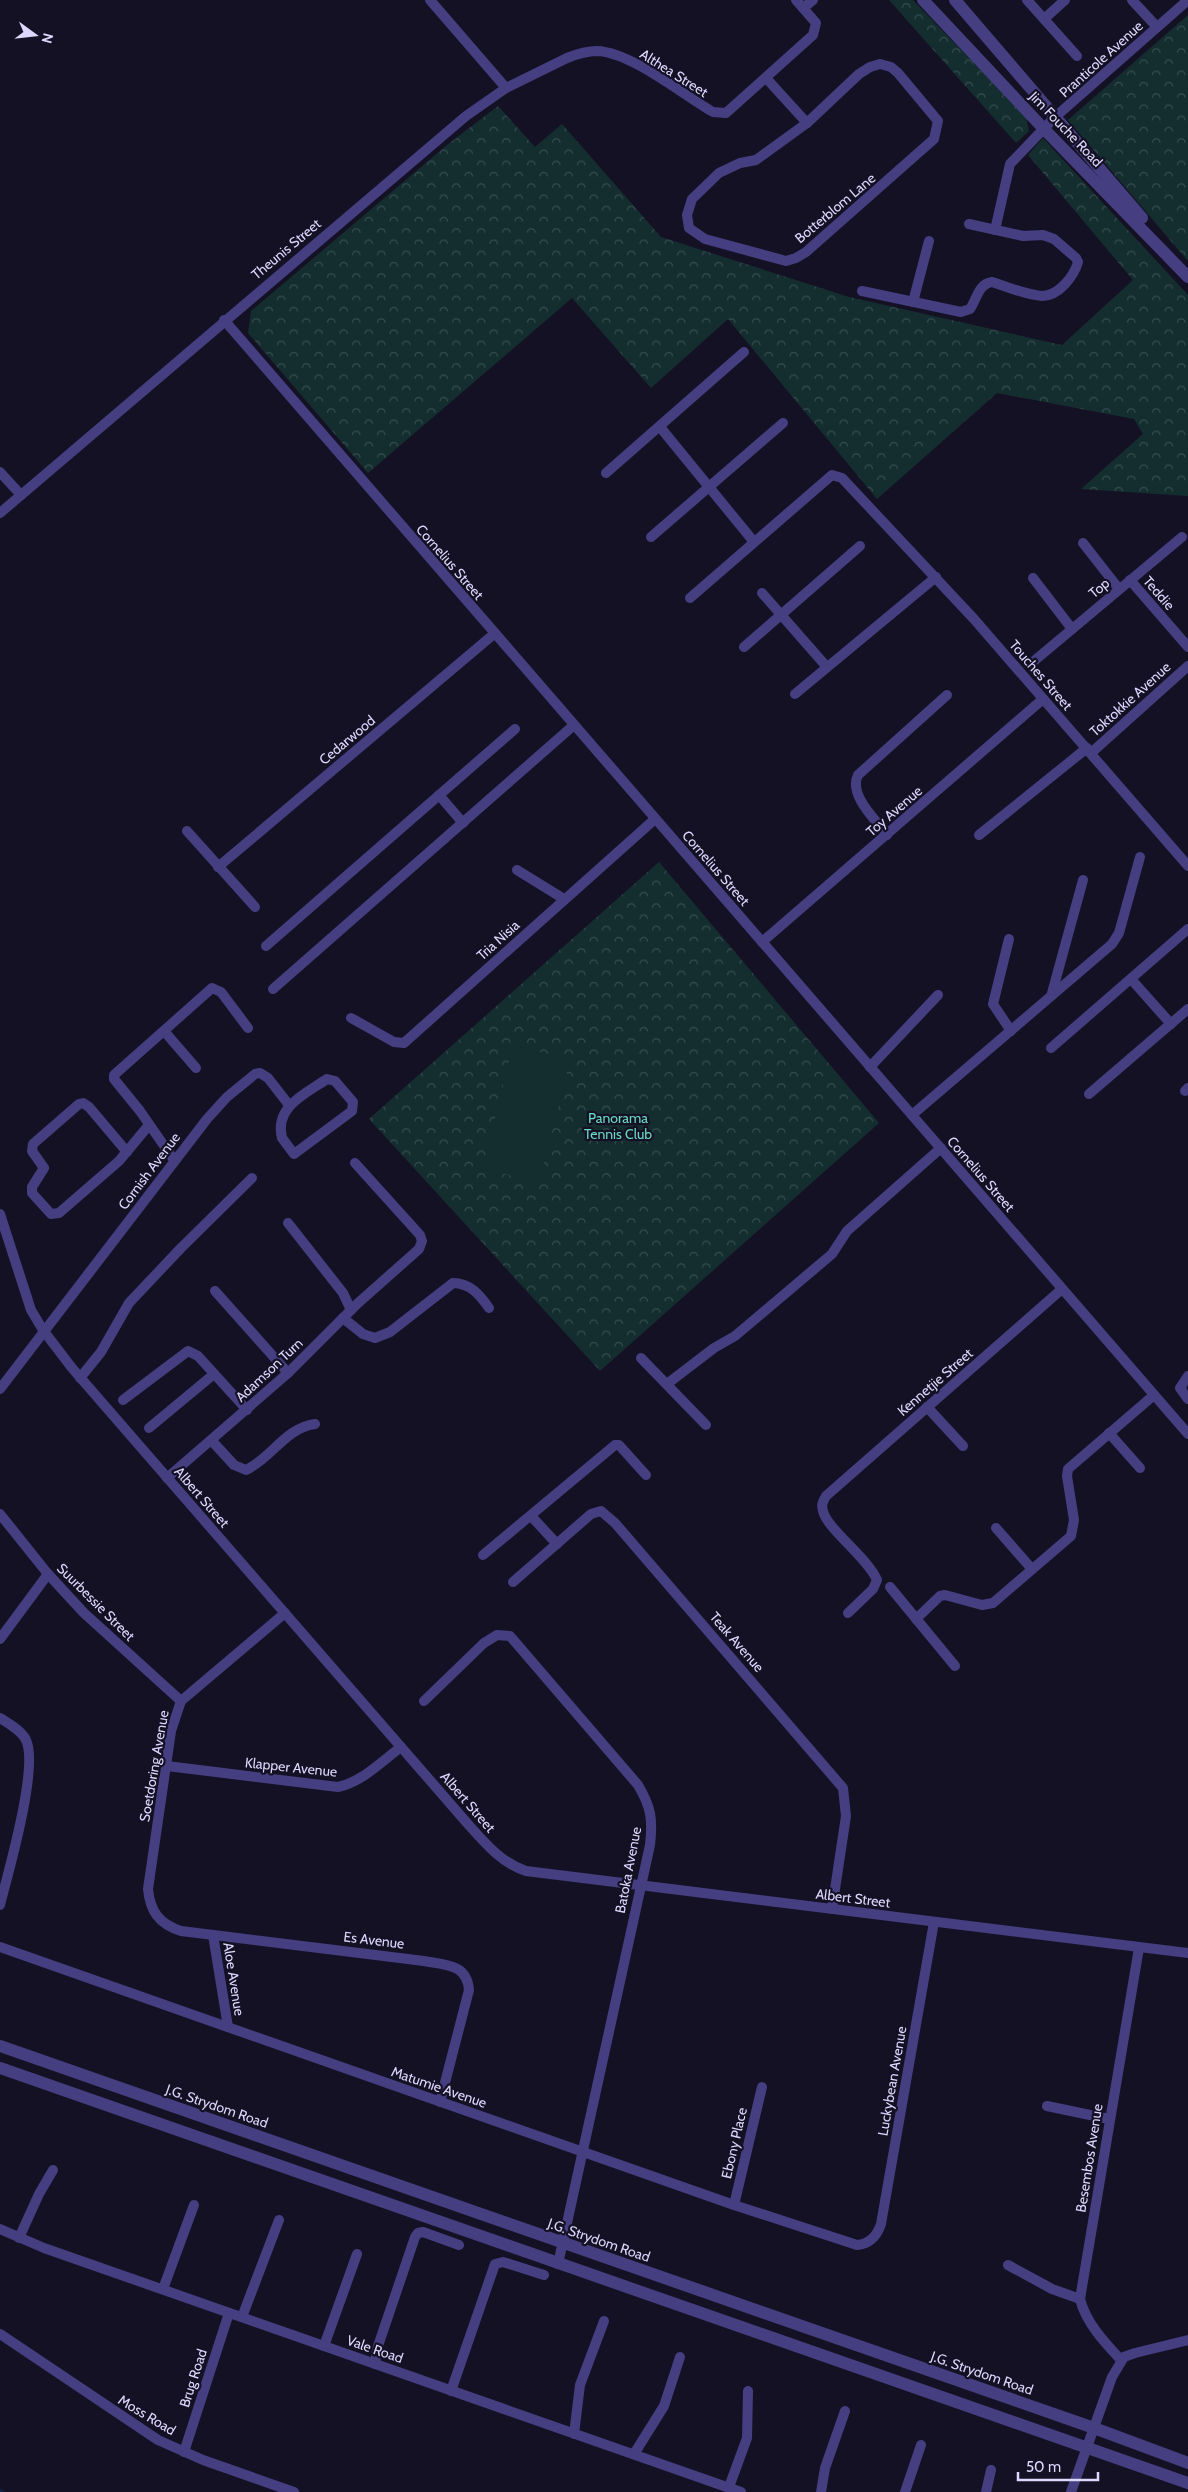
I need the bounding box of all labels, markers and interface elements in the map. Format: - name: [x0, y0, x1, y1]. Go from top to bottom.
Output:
- north arrow: [10, 10, 60, 60]
- street label: Pranticole Avenue: [1055, 17, 1147, 101]
- text: N: [38, 31, 58, 45]
- street label: Althea Street: [637, 45, 712, 101]
- street label: Jim Fouche Road: [1025, 87, 1107, 171]
- street label: Botterblom Lane: [791, 169, 879, 247]
- street label: Theunis Street: [248, 215, 325, 283]
- street label: Cornelius Street: [412, 521, 488, 604]
- street label: Teddie: [1139, 572, 1179, 614]
- street label: Top: [1085, 574, 1113, 602]
- street label: Touches Street: [1006, 636, 1077, 714]
- street label: Toktokkie Avenue: [1086, 658, 1174, 740]
- street label: Cedarwood: [315, 711, 379, 769]
- street label: Toy Avenue: [862, 782, 926, 840]
- street label: Cornelius Street: [678, 827, 754, 910]
- street label: Tria Nisia: [473, 916, 523, 964]
- park label: Panorama Tennis Club: [584, 1109, 652, 1143]
- street label: Cornish Avenue: [114, 1129, 184, 1213]
- street label: Cornelius Street: [943, 1133, 1019, 1216]
- street label: Adamson Turn: [232, 1334, 307, 1406]
- street label: Kennetjie Street: [893, 1344, 977, 1420]
- street label: Albert Street: [171, 1463, 234, 1531]
- street label: Suurbessie Street: [53, 1559, 139, 1645]
- street label: Teak Avenue: [706, 1608, 768, 1676]
- street label: Soetdoring Avenue: [135, 1709, 173, 1823]
- street label: Klapper Avenue: [244, 1753, 338, 1781]
- street label: Albert Street: [437, 1768, 500, 1836]
- street label: Batoka Avenue: [611, 1825, 645, 1915]
- street label: Albert Street: [815, 1884, 892, 1912]
- street label: Es Avenue: [343, 1927, 405, 1953]
- street label: Aloe Avenue: [219, 1941, 249, 2017]
- street label: Luckybean Avenue: [874, 2025, 910, 2137]
- street label: Matumie Avenue: [389, 2062, 489, 2112]
- street label: J.G. Strydom Road: [163, 2080, 271, 2132]
- street label: Besembos Avenue: [1072, 2102, 1106, 2214]
- street label: Ebony Place: [717, 2106, 751, 2180]
- street label: J.G. Strydom Road: [545, 2214, 653, 2266]
- street label: Vale Road: [344, 2331, 406, 2367]
- street label: Brug Road: [175, 2346, 211, 2410]
- street label: J.G. Strydom Road: [928, 2347, 1036, 2399]
- street label: Moss Road: [115, 2391, 179, 2439]
- scale bar: [1018, 2450, 1098, 2482]
- text: 50 m: [1026, 2458, 1061, 2476]

